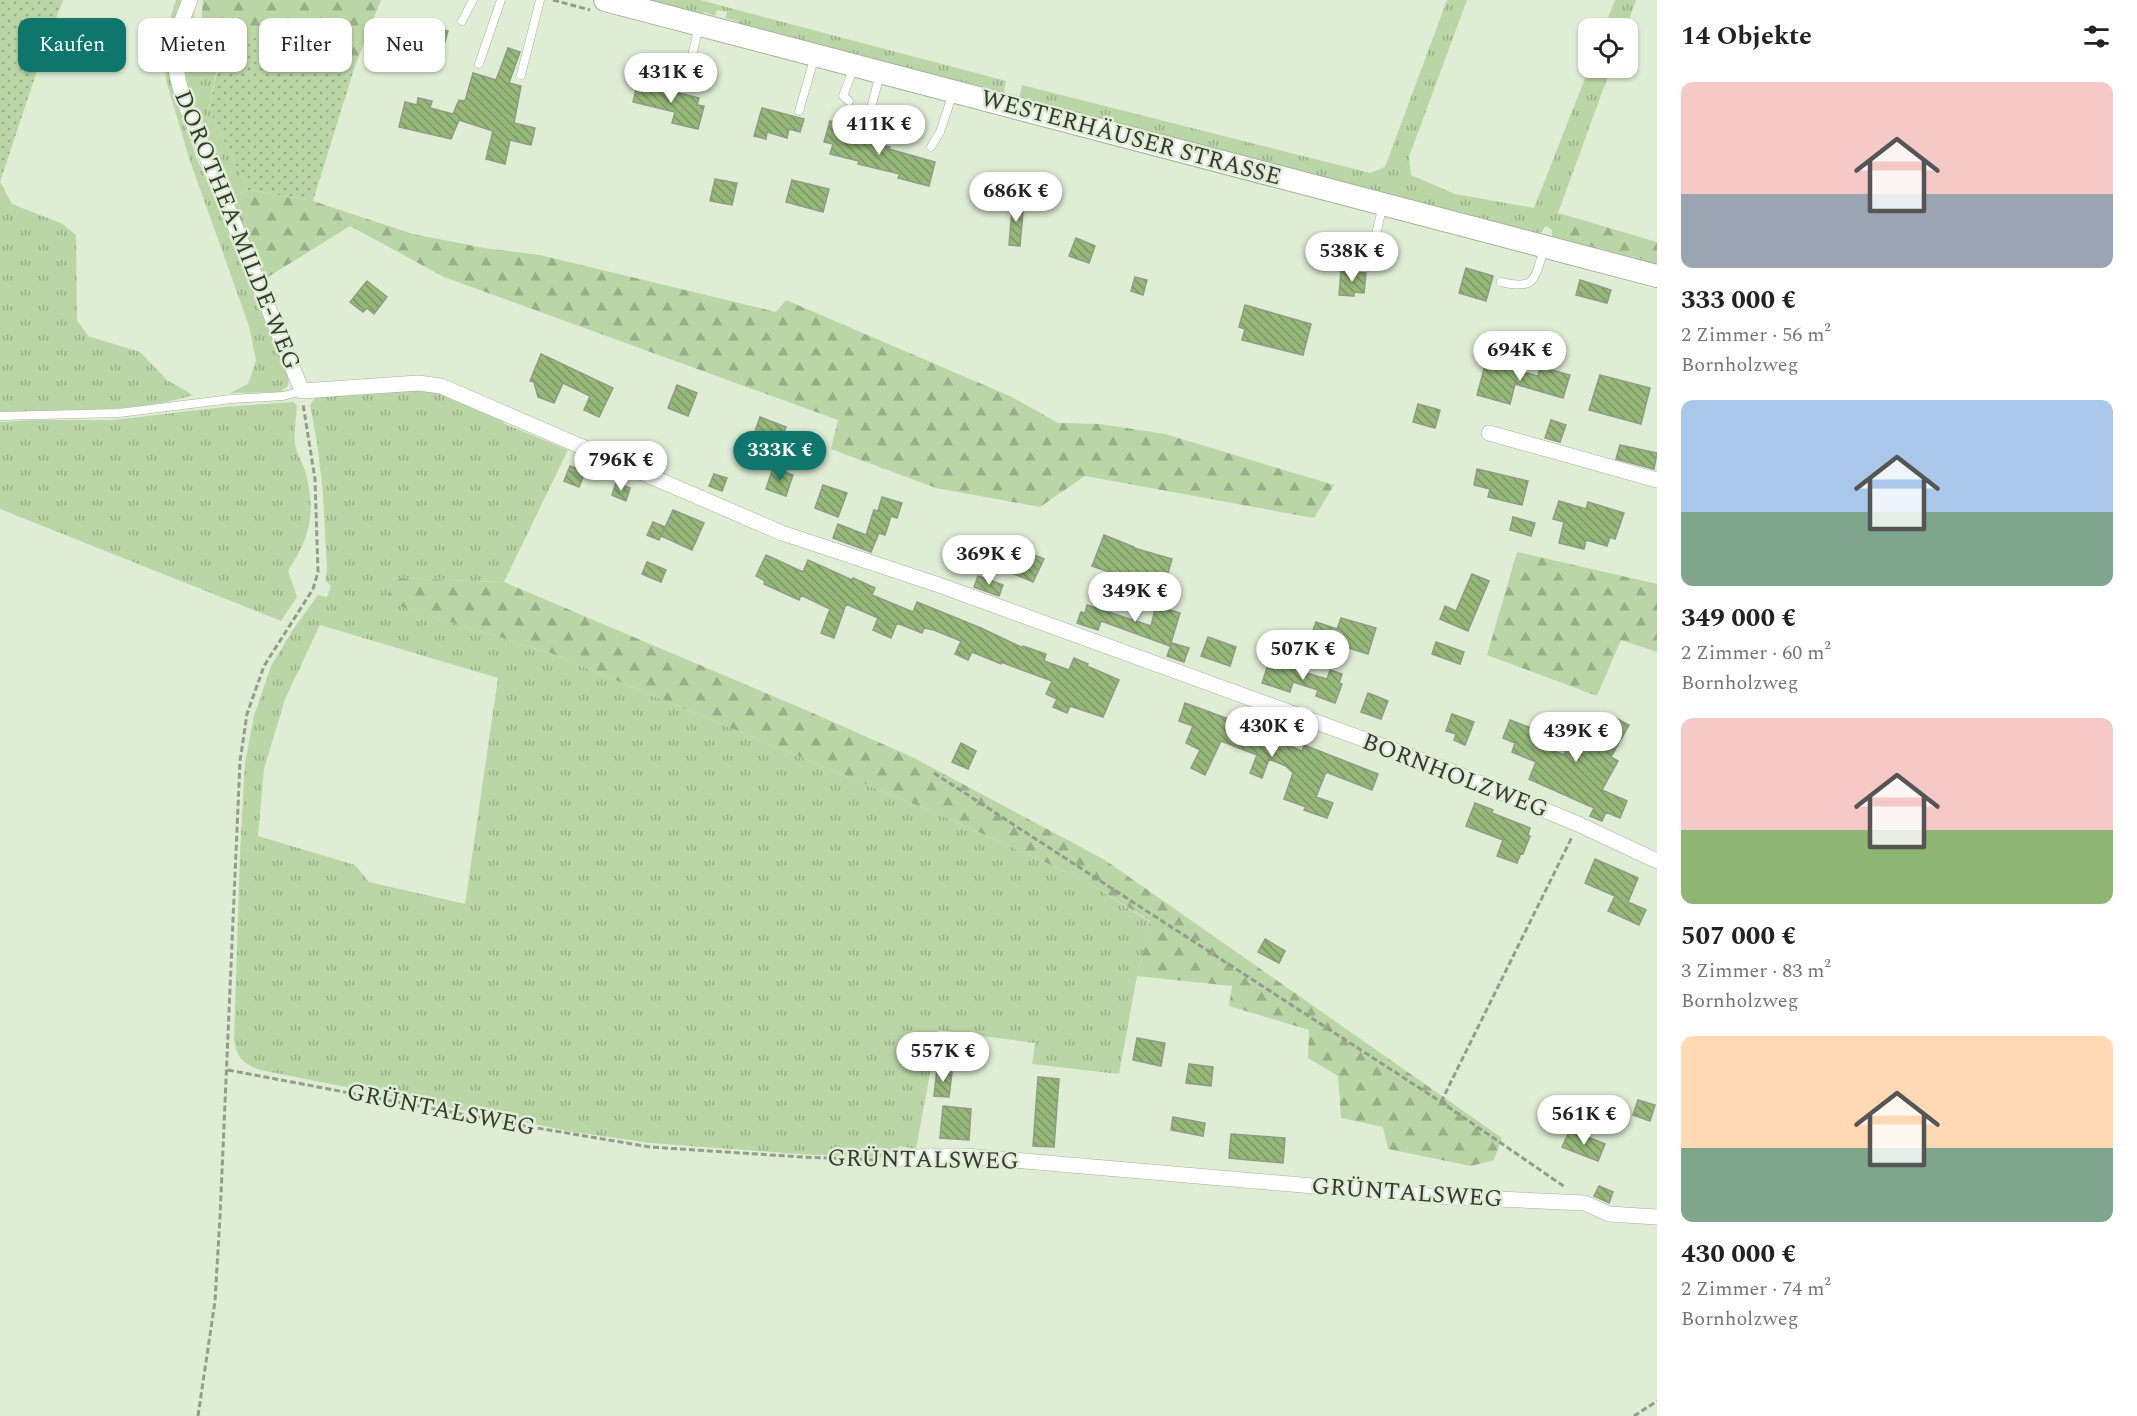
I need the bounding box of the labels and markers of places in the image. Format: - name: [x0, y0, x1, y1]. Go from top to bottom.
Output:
- pin: 431K €: [622, 53, 720, 104]
- pin: 411K €: [830, 105, 928, 156]
- pin: 686K €: [967, 172, 1065, 223]
- pin: 538K €: [1303, 232, 1401, 283]
- pin: 694K €: [1471, 331, 1569, 382]
- pin: 333K €: [731, 431, 829, 482]
- pin: 796K €: [572, 441, 670, 492]
- pin: 369K €: [940, 535, 1038, 586]
- pin: 349K €: [1086, 572, 1184, 623]
- pin: 507K €: [1254, 630, 1352, 681]
- pin: 430K €: [1223, 707, 1321, 758]
- pin: 439K €: [1527, 712, 1625, 763]
- pin: 557K €: [894, 1032, 992, 1083]
- pin: 561K €: [1535, 1095, 1633, 1146]

